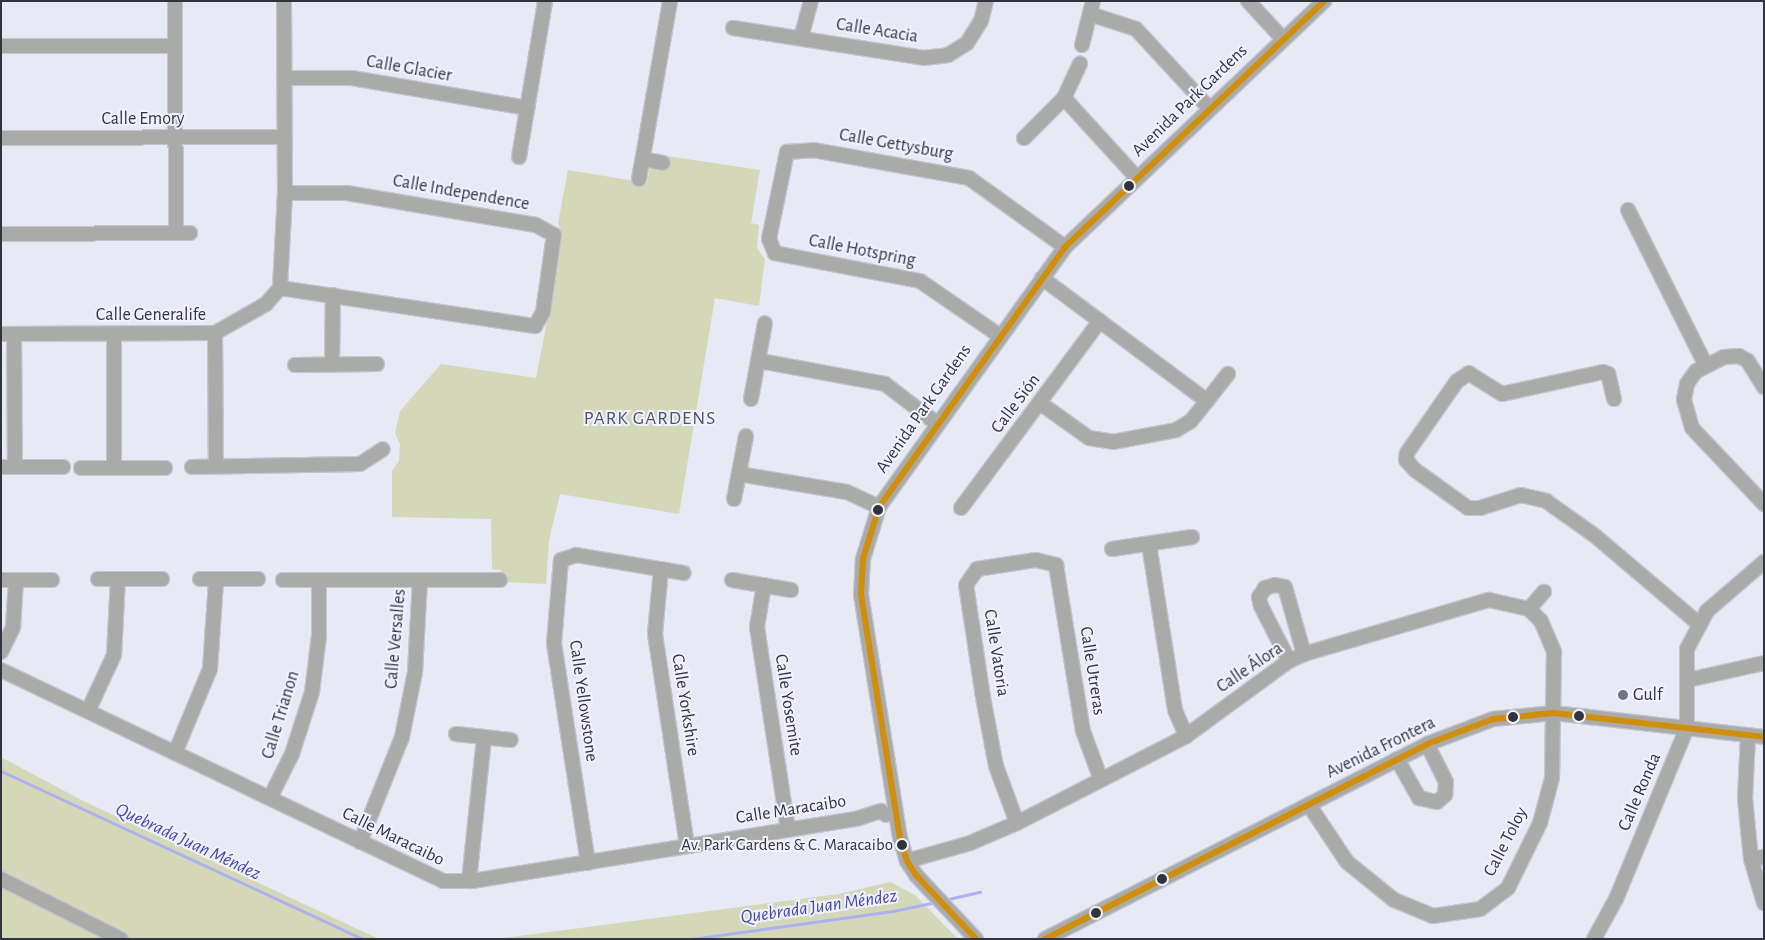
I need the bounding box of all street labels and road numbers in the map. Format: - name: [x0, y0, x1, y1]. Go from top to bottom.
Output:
- street label: Calle Acacia: [835, 14, 919, 48]
- street label: Avenida Park Gardens: [1128, 40, 1252, 162]
- street label: Calle Glacier: [364, 51, 454, 87]
- street label: Calle Emory: [101, 108, 185, 130]
- street label: Calle Gettysburg: [837, 124, 955, 166]
- street label: Calle Independence: [391, 170, 531, 216]
- street label: Calle Hotspring: [807, 230, 917, 272]
- street label: Calle Generalife: [96, 304, 206, 326]
- street label: Avenida Park Gardens: [872, 340, 976, 478]
- street label: Calle Sión: [987, 370, 1045, 438]
- street label: Calle Versalles: [381, 588, 411, 690]
- street label: Calle Vatoria: [978, 608, 1014, 698]
- street label: Calle Utreras: [1074, 625, 1110, 717]
- street label: Calle Álora: [1213, 638, 1287, 698]
- street label: Calle Yellowstone: [564, 639, 602, 763]
- street label: Calle Yorkshire: [666, 652, 704, 758]
- street label: Calle Yosemite: [769, 653, 807, 757]
- street label: Calle Trianon: [257, 668, 305, 762]
- street label: Avenida Frontera: [1323, 712, 1439, 784]
- street label: Calle Ronda: [1614, 750, 1666, 834]
- street label: Calle Maracaibo: [734, 791, 848, 829]
- street label: Calle Maracaibo: [338, 803, 448, 871]
- street label: Calle Toloy: [1479, 804, 1533, 880]

